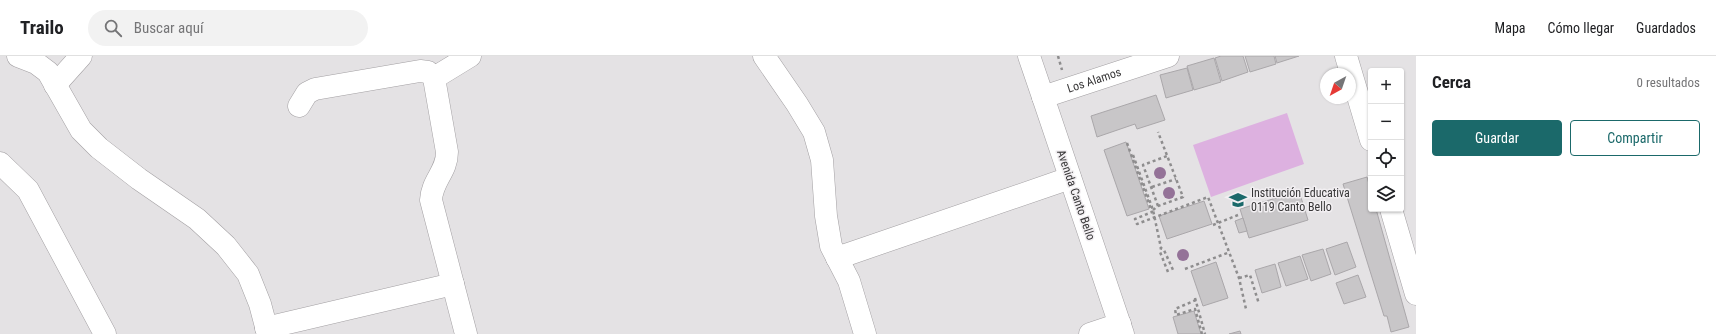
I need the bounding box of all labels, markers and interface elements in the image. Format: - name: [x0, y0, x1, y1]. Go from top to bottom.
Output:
- search box: [88, 10, 368, 46]
- text: Trailo: [20, 16, 64, 39]
- icon: search: [102, 17, 124, 39]
- text: Buscar aquí: [134, 19, 204, 37]
- text: Mapa: [1495, 20, 1526, 36]
- text: Cómo llegar: [1548, 20, 1614, 36]
- text: Guardados: [1636, 20, 1696, 36]
- street label: Los Alamos: [1065, 65, 1123, 96]
- north arrow: [1320, 68, 1356, 104]
- map controls: [1368, 68, 1404, 212]
- button: +: [1368, 68, 1404, 104]
- text: Cerca: [1432, 72, 1471, 92]
- text: 0 resultados: [1636, 75, 1700, 90]
- button: −: [1368, 104, 1404, 140]
- button: Guardar: [1432, 120, 1562, 156]
- button: Compartir: [1570, 120, 1700, 156]
- button: locate: [1368, 140, 1404, 176]
- street label: Avenida Canto Bello: [1054, 148, 1098, 242]
- button: layers: [1368, 176, 1404, 212]
- place label: Institución Educativa 0119 Canto Bello: [1251, 186, 1350, 214]
- school or university icon: Institución Educativa 0119 Canto Bello: [1228, 190, 1248, 210]

